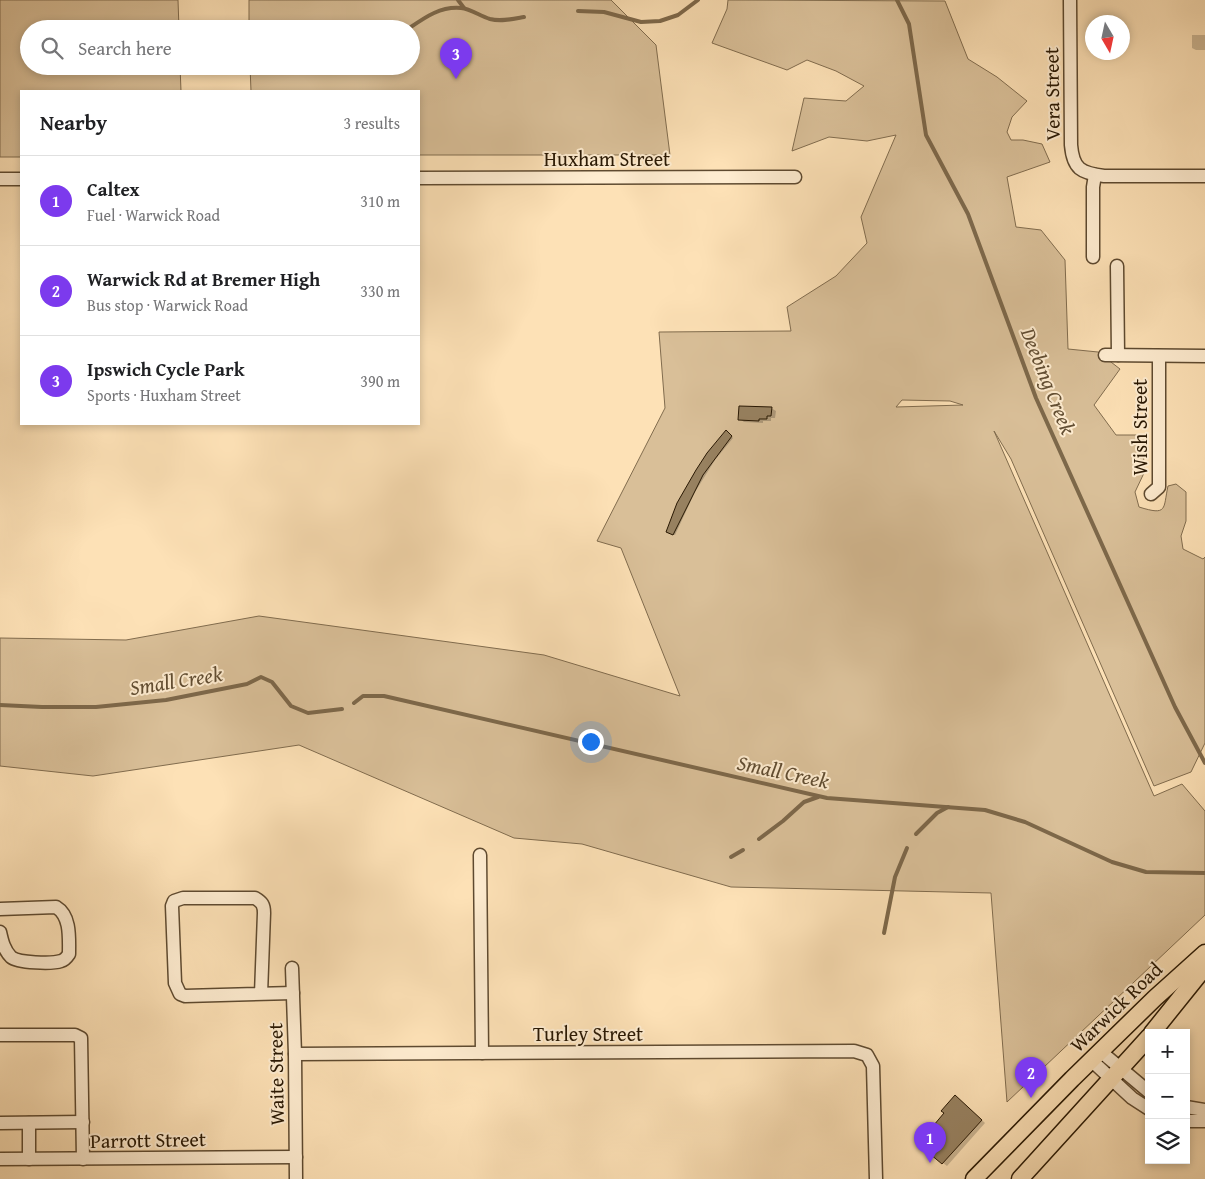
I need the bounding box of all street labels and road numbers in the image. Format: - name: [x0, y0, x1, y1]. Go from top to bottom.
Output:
- street label: Vera Street: [1036, 47, 1067, 141]
- street label: Huxham Street: [544, 144, 670, 173]
- street label: Wish Street: [1125, 379, 1154, 475]
- street label: Warwick Road: [1063, 955, 1169, 1058]
- street label: Turley Street: [533, 1019, 643, 1048]
- street label: Waite Street: [260, 1022, 291, 1126]
- street label: Parrott Street: [90, 1124, 206, 1155]

